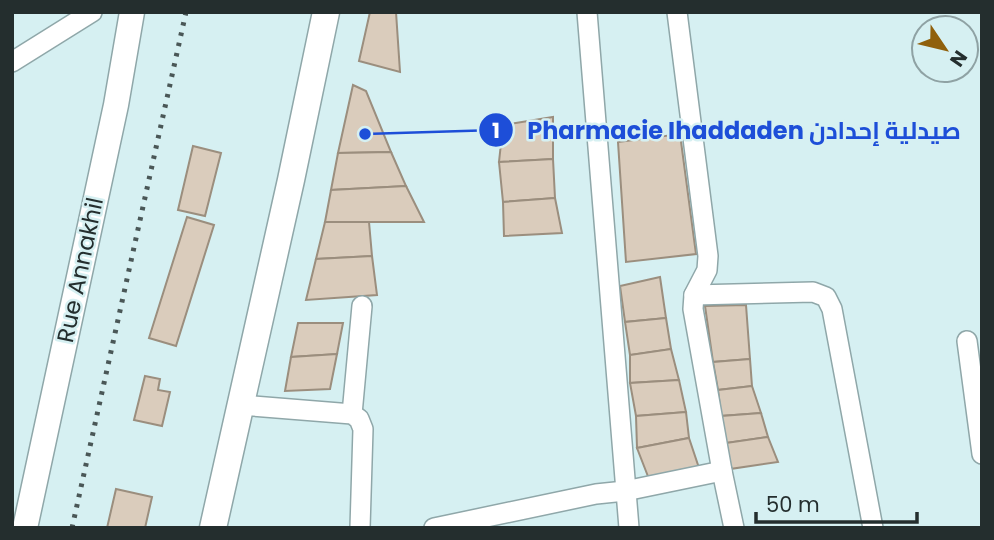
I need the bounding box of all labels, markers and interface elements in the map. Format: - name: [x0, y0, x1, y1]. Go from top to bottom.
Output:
- north arrow: [910, 14, 980, 84]
- text: N: [943, 45, 974, 72]
- callout: Pharmacie Ihaddaden صيدلية إحدادن: [479, 108, 975, 153]
- text: Pharmacie Ihaddaden صيدلية إحدادن: [527, 114, 961, 147]
- text: 1: [492, 116, 500, 145]
- street label: Rue Annakhil: [49, 195, 111, 345]
- scale bar: [756, 480, 917, 524]
- text: 50 m: [766, 490, 820, 519]

